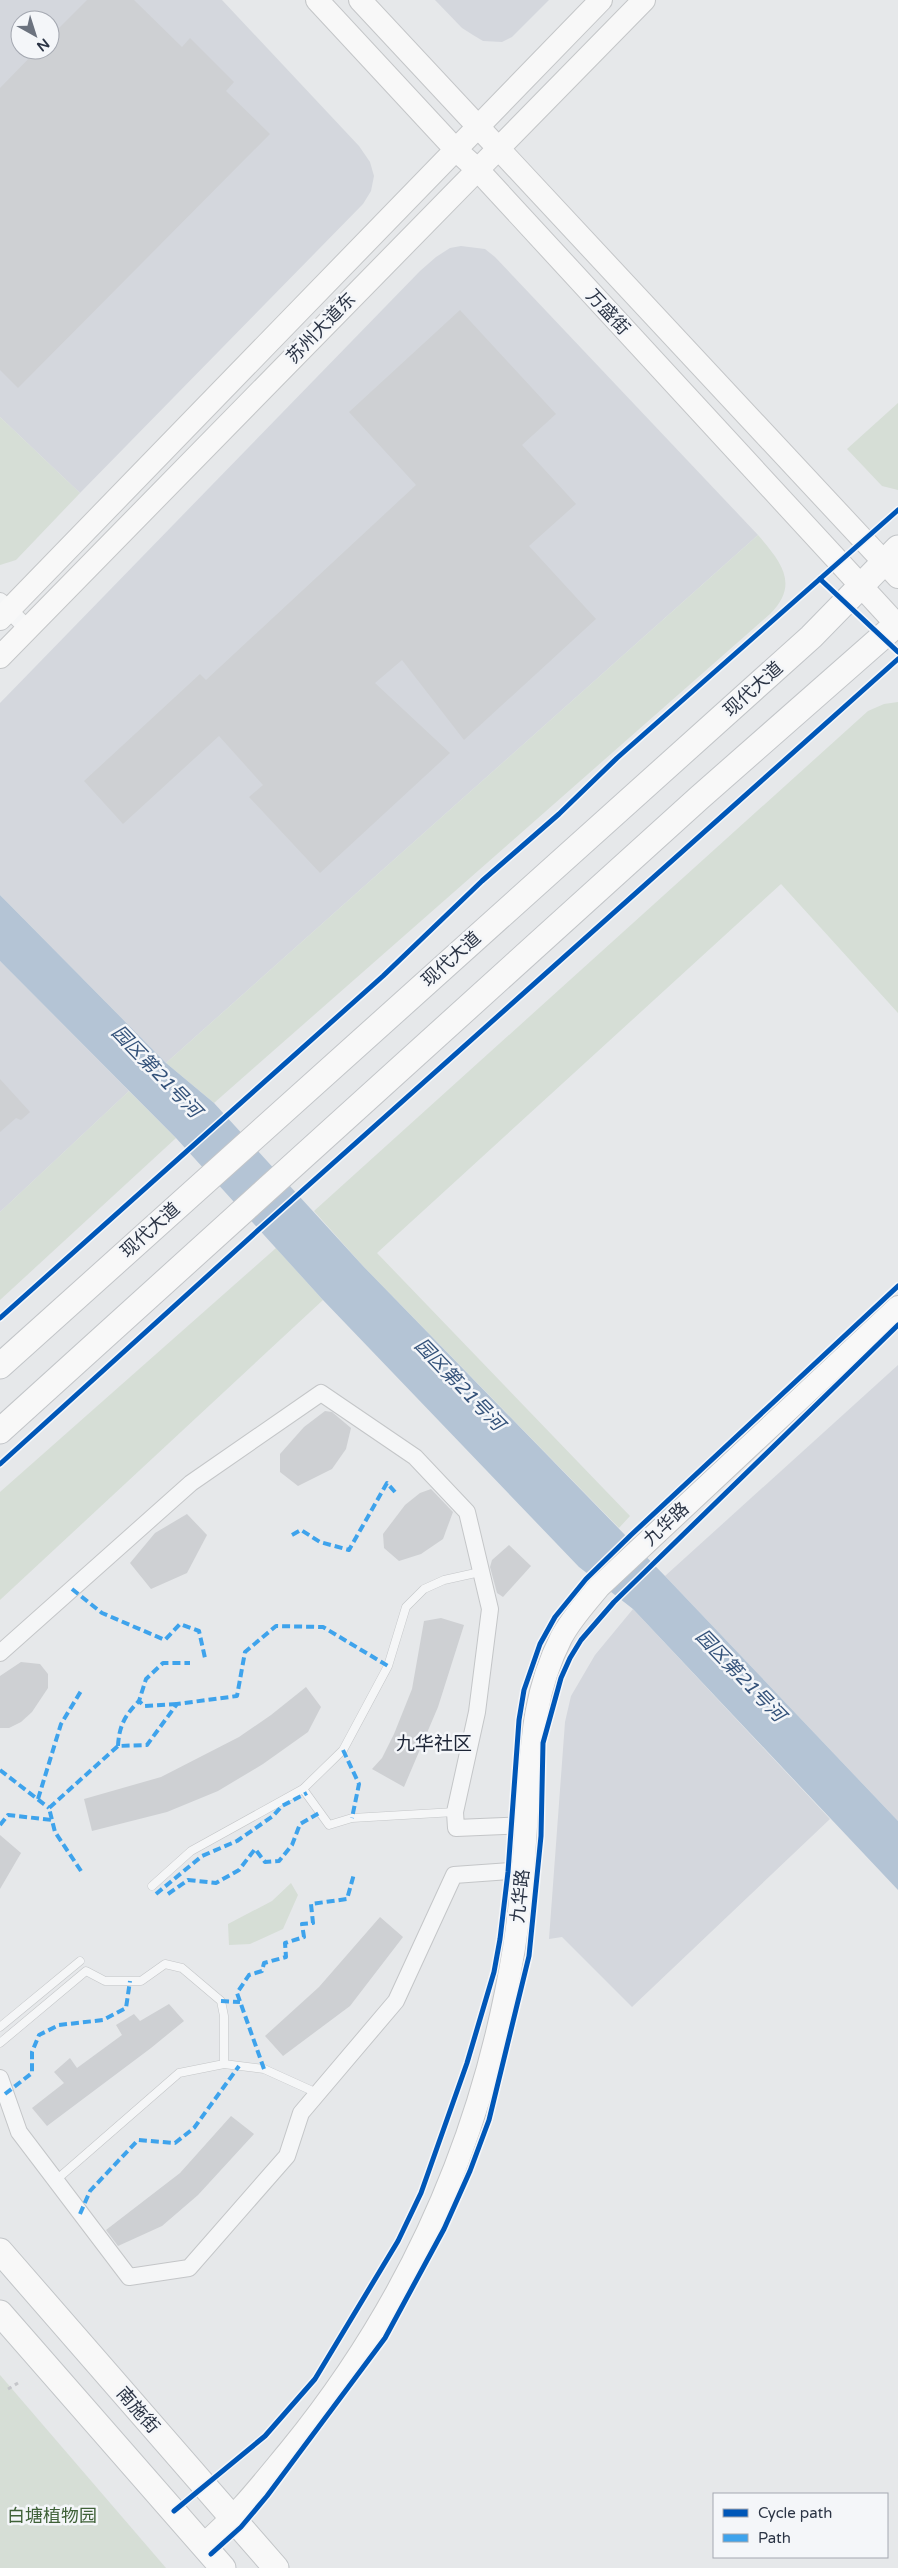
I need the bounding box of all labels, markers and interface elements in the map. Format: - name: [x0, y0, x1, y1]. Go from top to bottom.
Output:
- north arrow: [10, 10, 60, 60]
- text: N: [33, 35, 53, 55]
- street label: 万盛街: [582, 285, 634, 339]
- street label: 苏州大道东: [282, 288, 360, 368]
- street label: 现代大道: [719, 657, 787, 721]
- street label: 现代大道: [417, 927, 485, 991]
- water label: 园区第21号河: [107, 1021, 208, 1125]
- street label: 现代大道: [116, 1198, 184, 1262]
- water label: 园区第21号河: [410, 1334, 511, 1438]
- street label: 九华路: [639, 1498, 693, 1550]
- water label: 园区第21号河: [691, 1625, 792, 1729]
- district label: 九华社区: [396, 1733, 472, 1755]
- street label: 九华路: [506, 1868, 534, 1924]
- street label: 南施街: [112, 2382, 164, 2438]
- legend: [713, 2493, 888, 2558]
- text: Cycle path: [758, 2504, 832, 2522]
- park label: 白塘植物园: [7, 2505, 97, 2527]
- text: Path: [758, 2529, 791, 2547]

